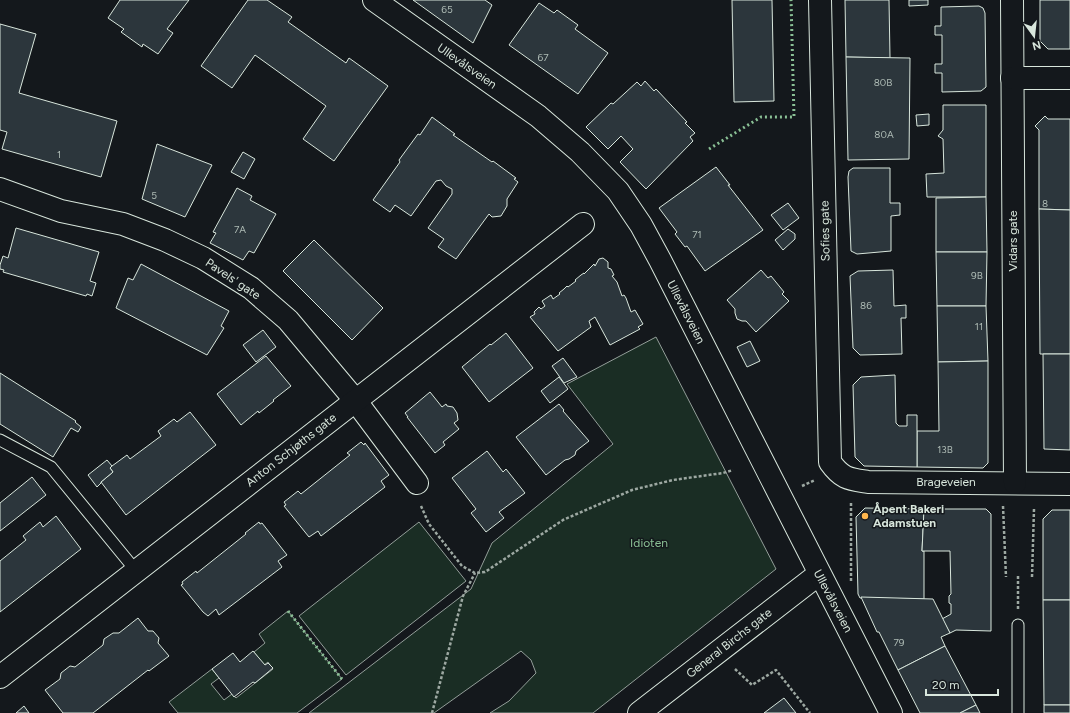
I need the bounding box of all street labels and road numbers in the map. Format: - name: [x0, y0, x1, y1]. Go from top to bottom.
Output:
- street label: Ullevålsveien: [435, 40, 500, 92]
- street label: Sofies gate: [817, 200, 833, 262]
- street label: Vidars gate: [1006, 210, 1020, 272]
- street label: Pavels' gate: [203, 255, 264, 303]
- street label: Ullevålsveien: [664, 278, 708, 346]
- street label: Anton Schjøths gate: [243, 410, 339, 490]
- street label: Brageveien: [916, 475, 976, 489]
- street label: Ullevålsveien: [811, 567, 856, 635]
- street label: General Birchs gate: [683, 605, 775, 681]

